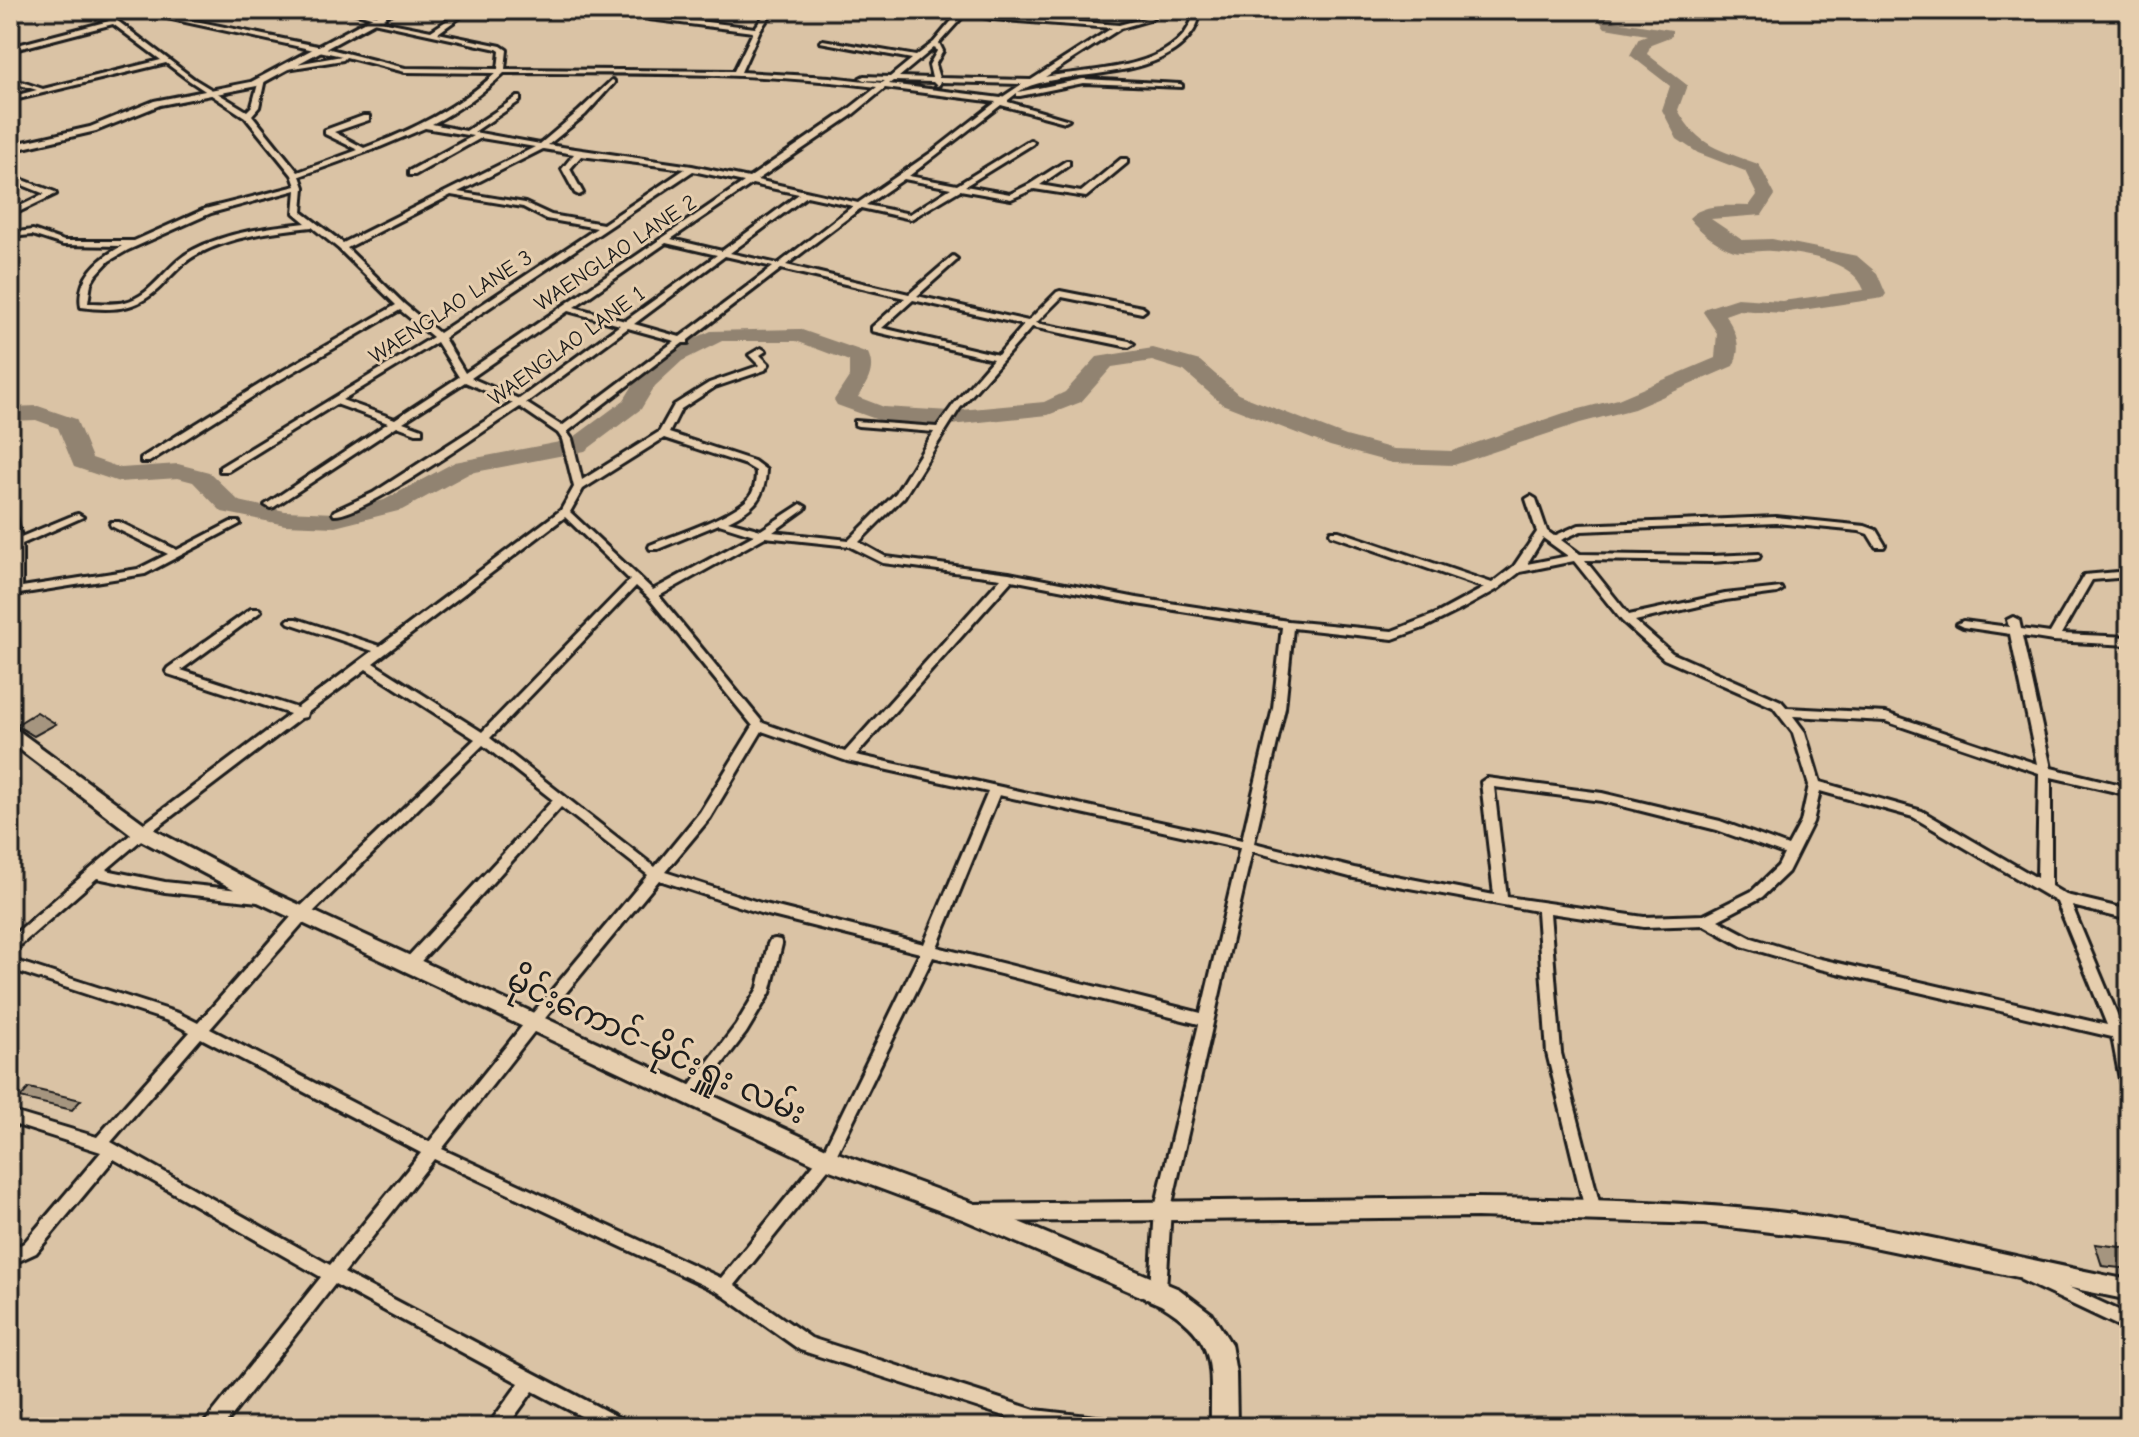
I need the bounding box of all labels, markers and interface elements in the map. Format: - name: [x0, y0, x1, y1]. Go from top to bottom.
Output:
- street label: WAENGLAO LANE 2: [530, 189, 702, 317]
- street label: WAENGLAO LANE 3: [364, 244, 537, 369]
- street label: WAENGLAO LANE 1: [483, 280, 650, 411]
- street label: မိုင်းကောင်-မိုင်းရှူး လမ်း: [498, 956, 814, 1138]

